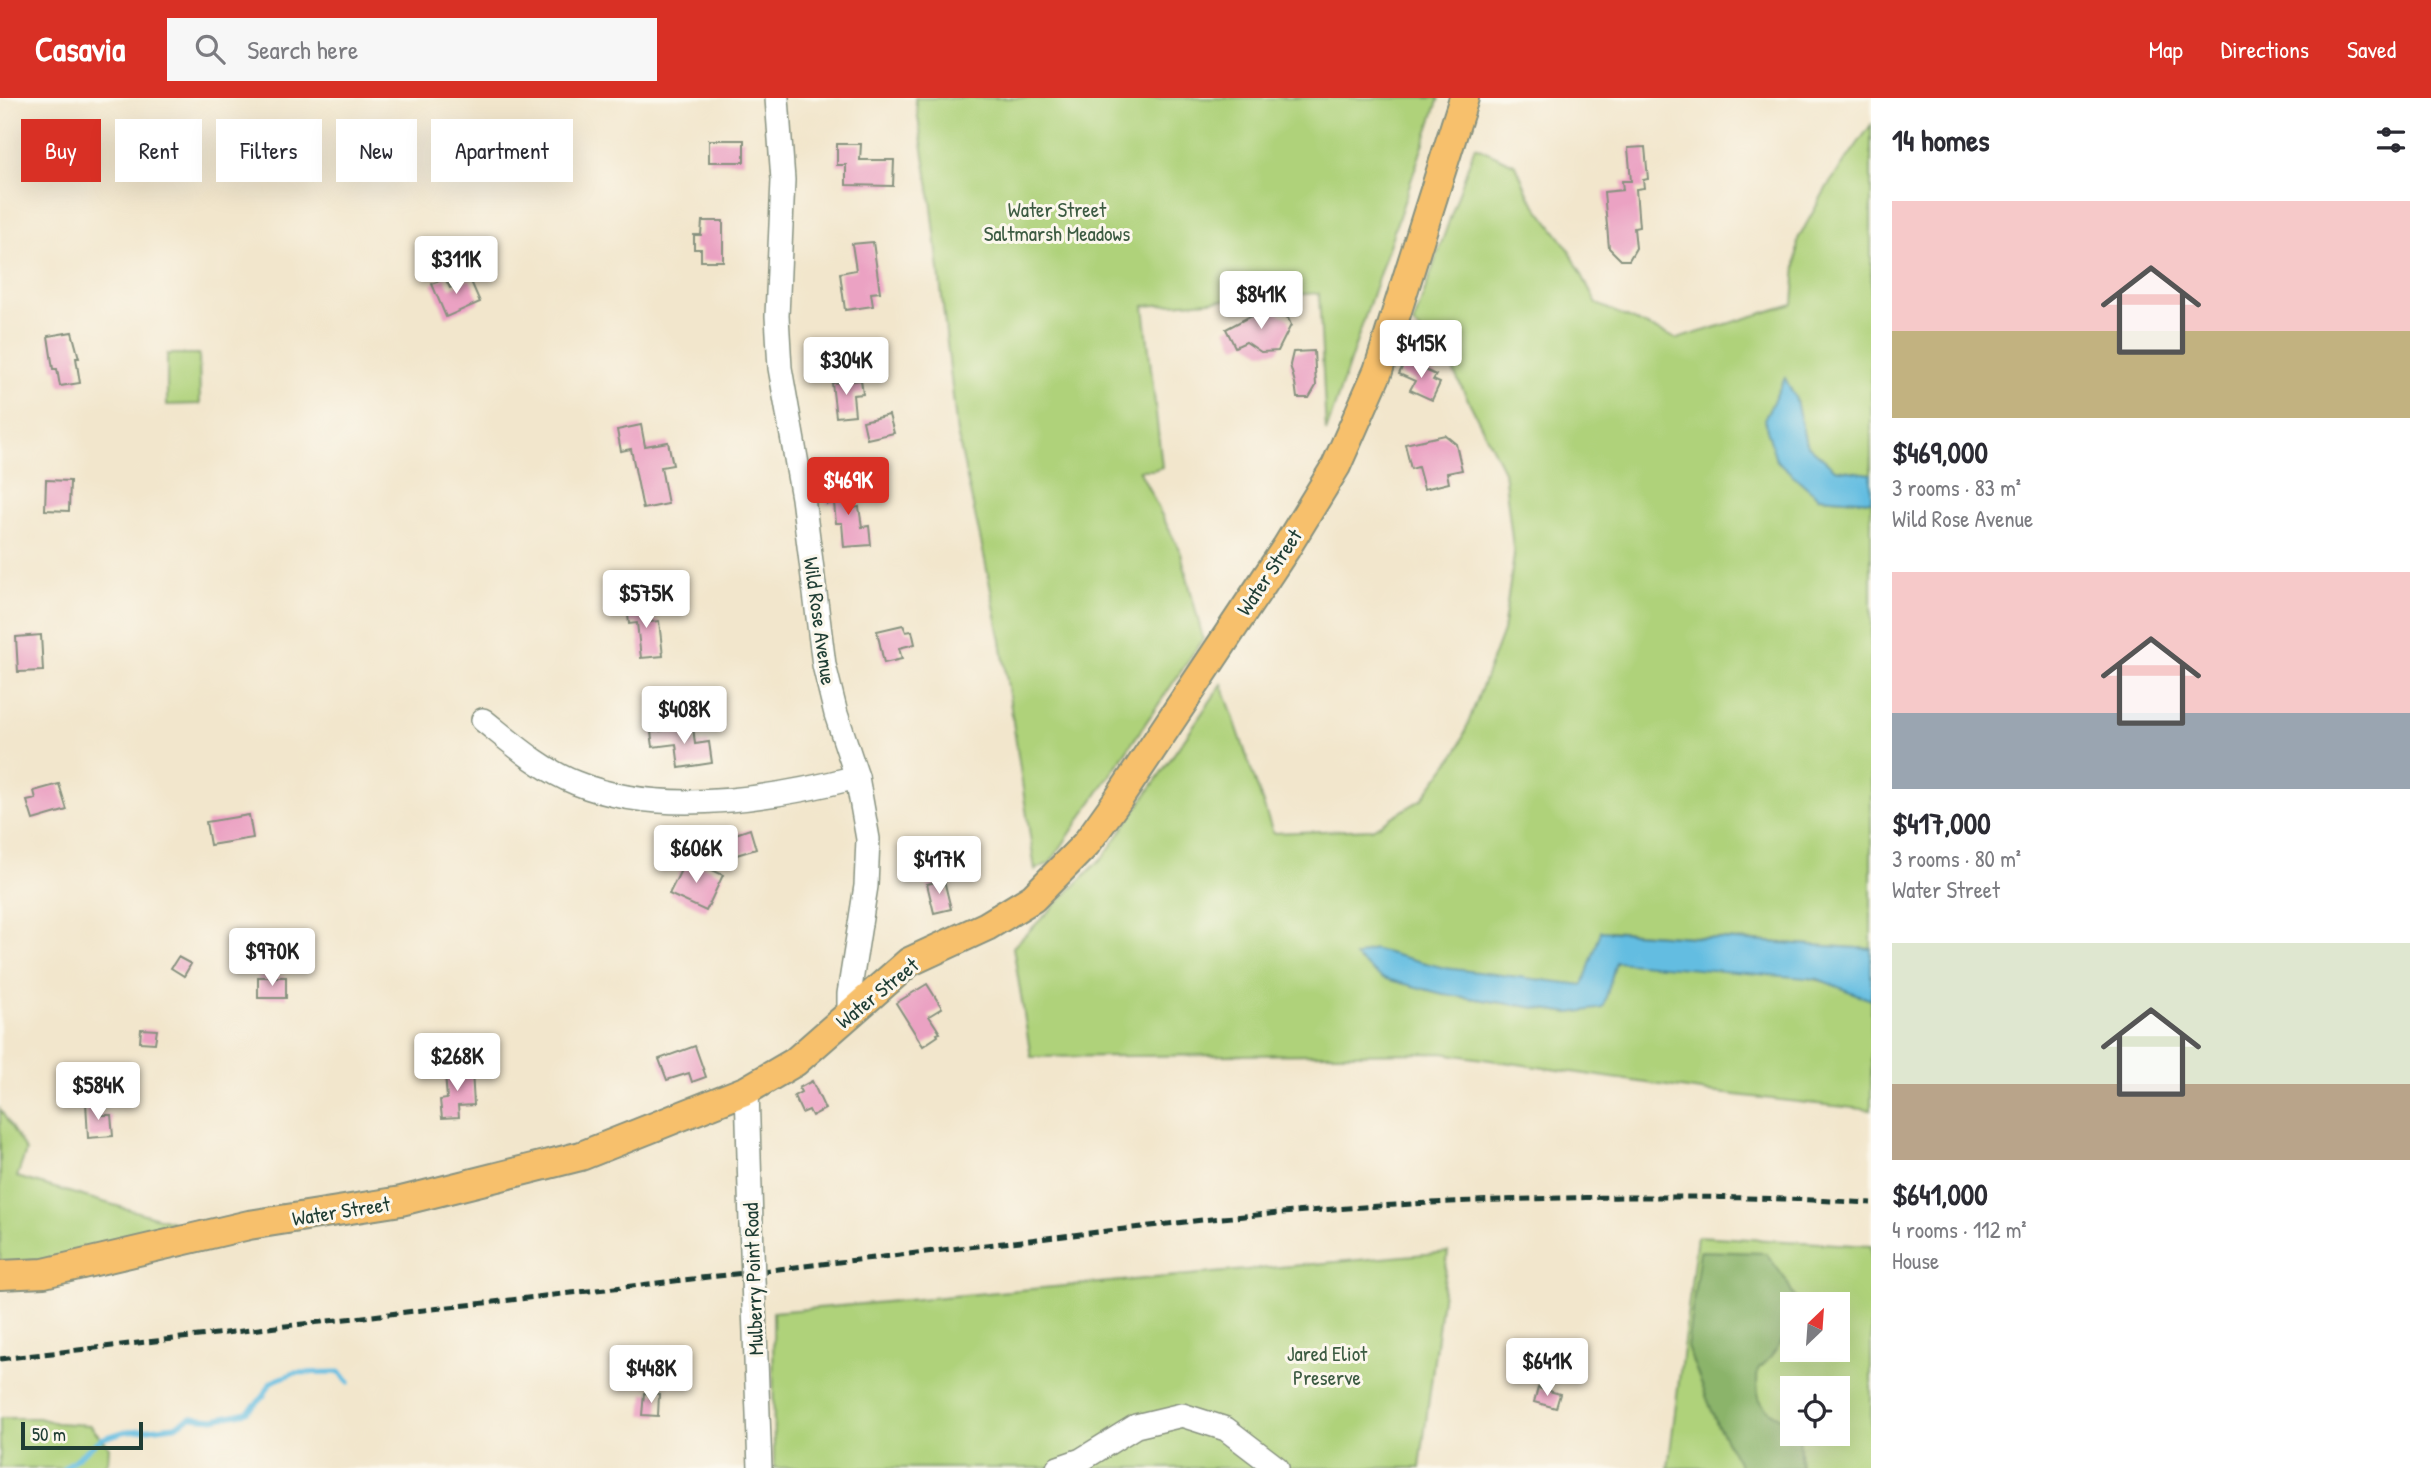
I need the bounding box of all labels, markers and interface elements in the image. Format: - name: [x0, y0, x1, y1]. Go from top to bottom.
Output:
- search box: [167, 18, 657, 81]
- text: Casavia: [35, 27, 125, 71]
- icon: search: [191, 30, 229, 68]
- text: Search here: [247, 32, 358, 67]
- text: Map: [2149, 33, 2183, 65]
- text: Directions: [2221, 33, 2309, 65]
- text: Saved: [2347, 33, 2396, 65]
- chip: Buy: [21, 119, 101, 182]
- chip: Rent: [115, 119, 202, 182]
- chip: Filters: [216, 119, 322, 182]
- chip: New: [336, 119, 417, 182]
- chip: Apartment: [431, 119, 573, 182]
- text: 14 homes: [1892, 120, 1990, 160]
- icon: filters: [2372, 121, 2410, 159]
- park label: Water Street Saltmarsh Meadows: [984, 195, 1130, 248]
- pin: $311K: [407, 236, 505, 296]
- text: $311K: [431, 243, 481, 274]
- icon: home: [2088, 247, 2214, 373]
- pin: $841K: [1212, 272, 1310, 331]
- text: $841K: [1236, 278, 1286, 309]
- pin: $415K: [1372, 320, 1470, 380]
- text: $415K: [1396, 327, 1446, 358]
- pin: $304K: [797, 338, 895, 397]
- text: $304K: [820, 344, 872, 375]
- text: $469,000: [1892, 432, 1988, 472]
- pin: $469K: [799, 458, 897, 517]
- text: $469K: [823, 464, 873, 495]
- text: 3 rooms · 83 m²: [1892, 472, 2021, 503]
- text: Wild Rose Avenue: [1892, 503, 2033, 534]
- street label: Water Street: [1229, 522, 1309, 621]
- street label: Wild Rose Avenue: [797, 555, 843, 687]
- pin: $575K: [597, 570, 695, 630]
- text: $575K: [619, 577, 673, 608]
- icon: home: [2088, 618, 2214, 744]
- pin: $408K: [635, 686, 733, 746]
- text: $408K: [658, 693, 710, 724]
- text: $417,000: [1892, 803, 1991, 843]
- pin: $606K: [647, 826, 745, 885]
- text: $606K: [670, 832, 722, 863]
- pin: $417K: [890, 836, 988, 896]
- text: $417K: [913, 843, 965, 874]
- text: 3 rooms · 80 m²: [1892, 843, 2021, 874]
- text: Water Street: [1892, 874, 2000, 905]
- pin: $970K: [223, 928, 321, 988]
- text: $970K: [245, 935, 299, 966]
- street label: Water Street: [830, 950, 925, 1035]
- icon: home: [2088, 989, 2214, 1115]
- pin: $268K: [408, 1034, 506, 1093]
- text: $268K: [430, 1040, 484, 1071]
- pin: $584K: [49, 1062, 147, 1122]
- text: $584K: [72, 1069, 124, 1100]
- text: $641,000: [1892, 1174, 1988, 1214]
- street label: Water Street: [290, 1189, 393, 1233]
- street label: Mulberry Point Road: [736, 1202, 770, 1356]
- text: 4 rooms · 112 m²: [1892, 1214, 2027, 1245]
- text: House: [1892, 1245, 1939, 1276]
- north arrow: [1780, 1292, 1850, 1362]
- map controls: [1780, 1292, 1850, 1446]
- pin: $641K: [1498, 1338, 1596, 1398]
- park label: Jared Eliot Preserve: [1287, 1339, 1368, 1392]
- text: $641K: [1522, 1345, 1572, 1376]
- pin: $448K: [602, 1346, 700, 1405]
- text: $448K: [626, 1352, 676, 1383]
- button: locate: [1780, 1376, 1850, 1446]
- scale bar: [21, 1419, 144, 1451]
- text: 50 m: [32, 1421, 66, 1447]

